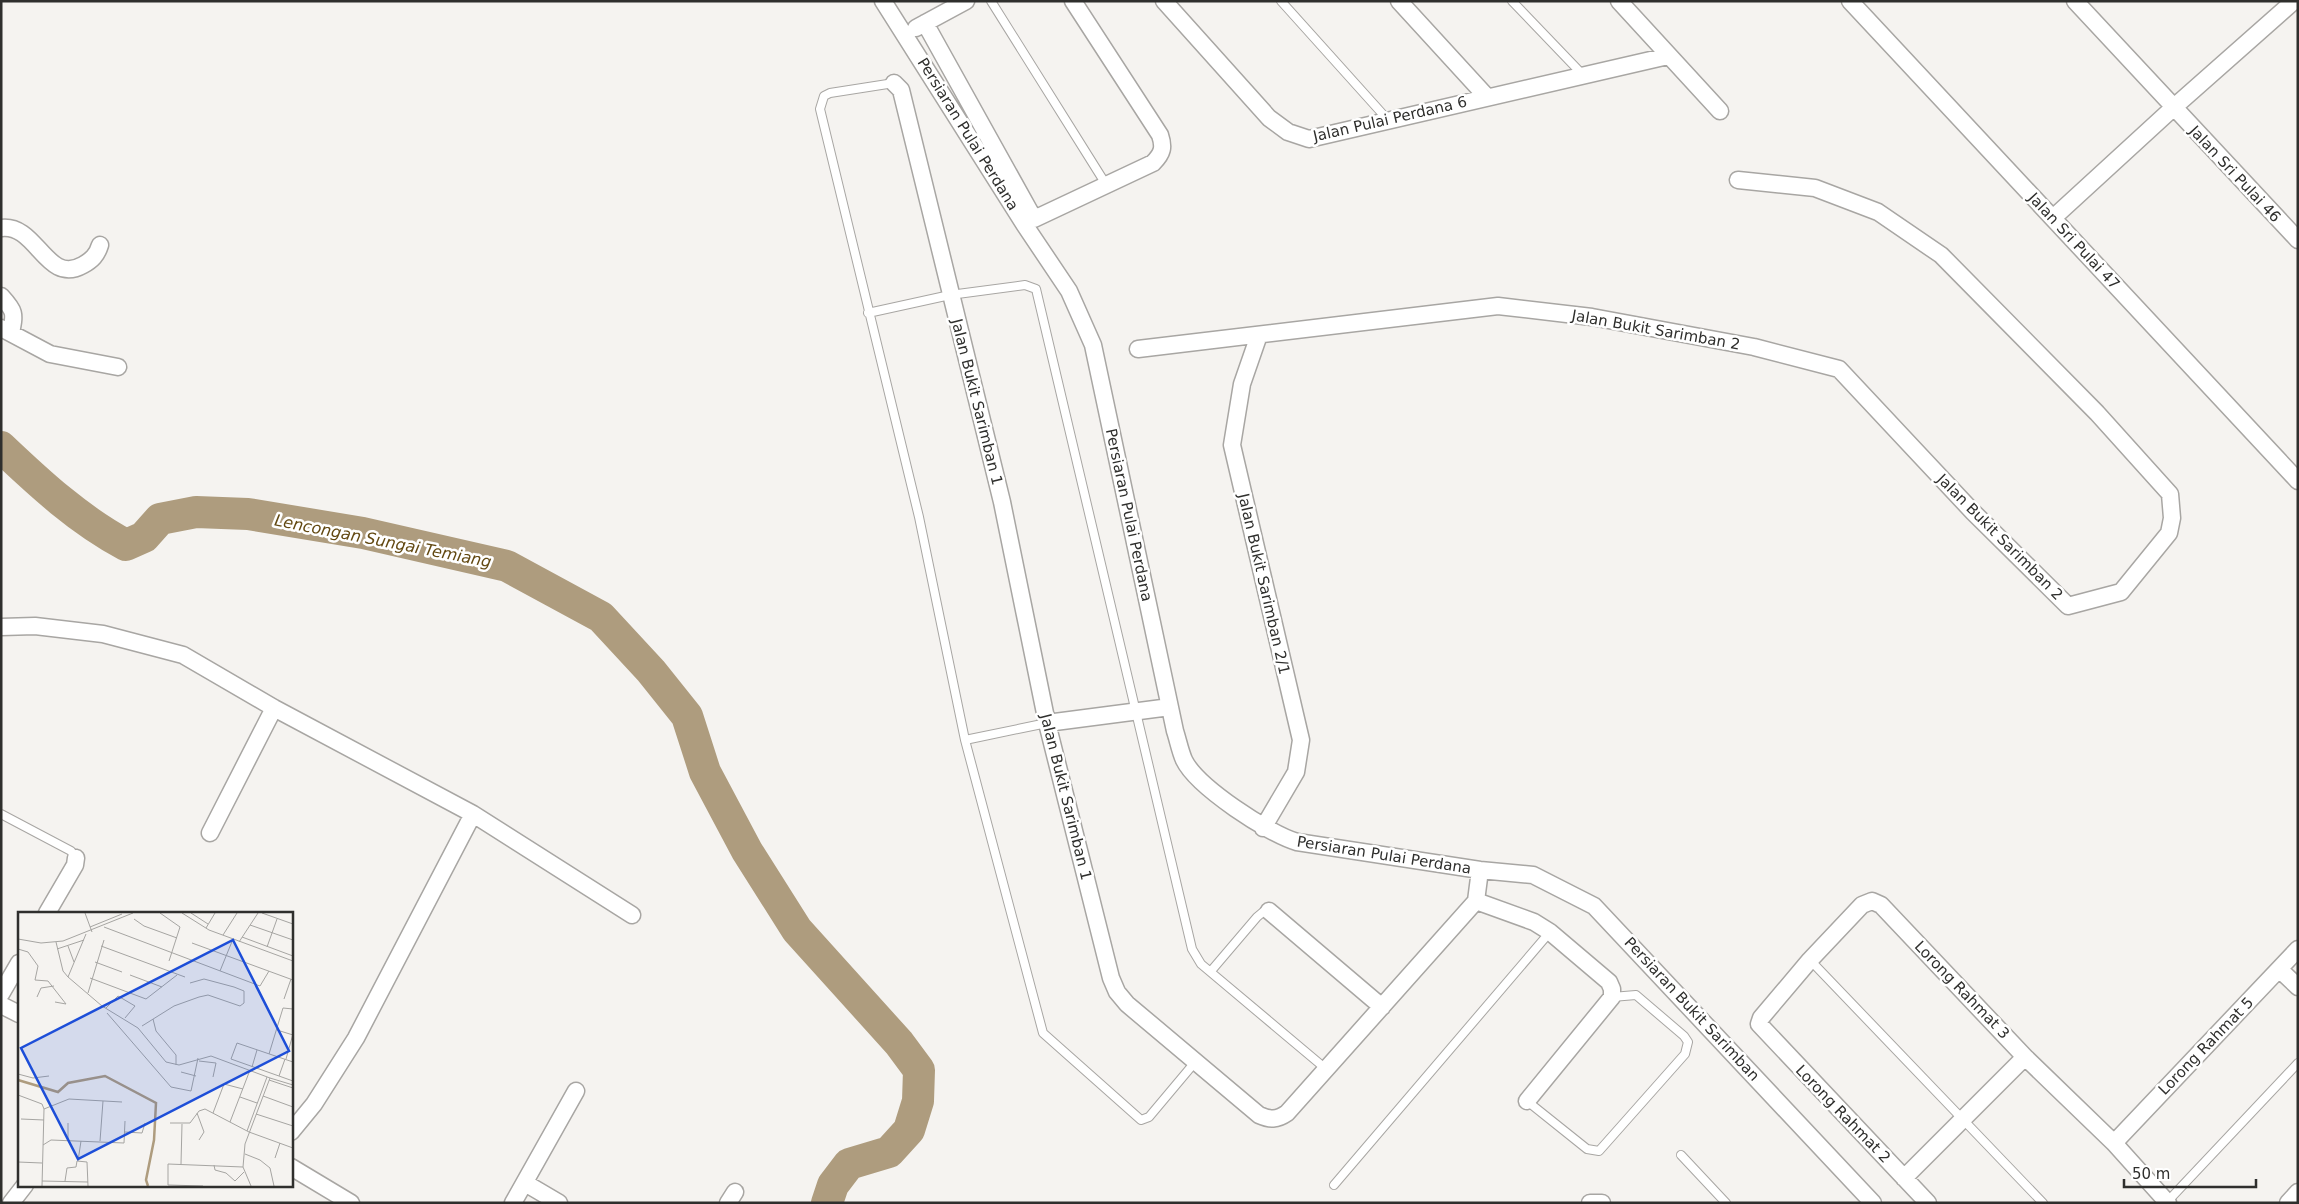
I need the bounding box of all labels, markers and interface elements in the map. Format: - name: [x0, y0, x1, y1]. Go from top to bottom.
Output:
- street label: Persiaran Pulai Perdana: [914, 54, 1022, 214]
- street label: Jalan Pulai Perdana 6: [1310, 93, 1469, 146]
- street label: Jalan Sri Pulai 46: [2185, 121, 2284, 226]
- street label: Jalan Sri Pulai 47: [2024, 188, 2123, 293]
- street label: Jalan Bukit Sarimban 2: [1569, 306, 1742, 354]
- street label: Jalan Bukit Sarimban 1: [947, 316, 1006, 487]
- street label: Persiaran Pulai Perdana: [1102, 427, 1156, 603]
- street label: Jalan Bukit Sarimban 2: [1933, 470, 2067, 604]
- street label: Jalan Bukit Sarimban 2/1: [1234, 491, 1294, 676]
- water label: Lencongan Sungai Temiang: [273, 511, 493, 571]
- street label: Jalan Bukit Sarimban 1: [1036, 711, 1095, 882]
- street label: Persiaran Pulai Perdana: [1295, 832, 1473, 878]
- inset map: [18, 912, 292, 1186]
- street label: Persiaran Bukit Sarimban: [1621, 933, 1763, 1085]
- street label: Lorong Rahmat 3: [1911, 937, 2013, 1043]
- street label: Lorong Rahmat 5: [2155, 993, 2257, 1099]
- street label: Lorong Rahmat 2: [1792, 1061, 1894, 1167]
- scale bar: [2124, 1156, 2256, 1188]
- text: 50 m: [2132, 1165, 2170, 1183]

